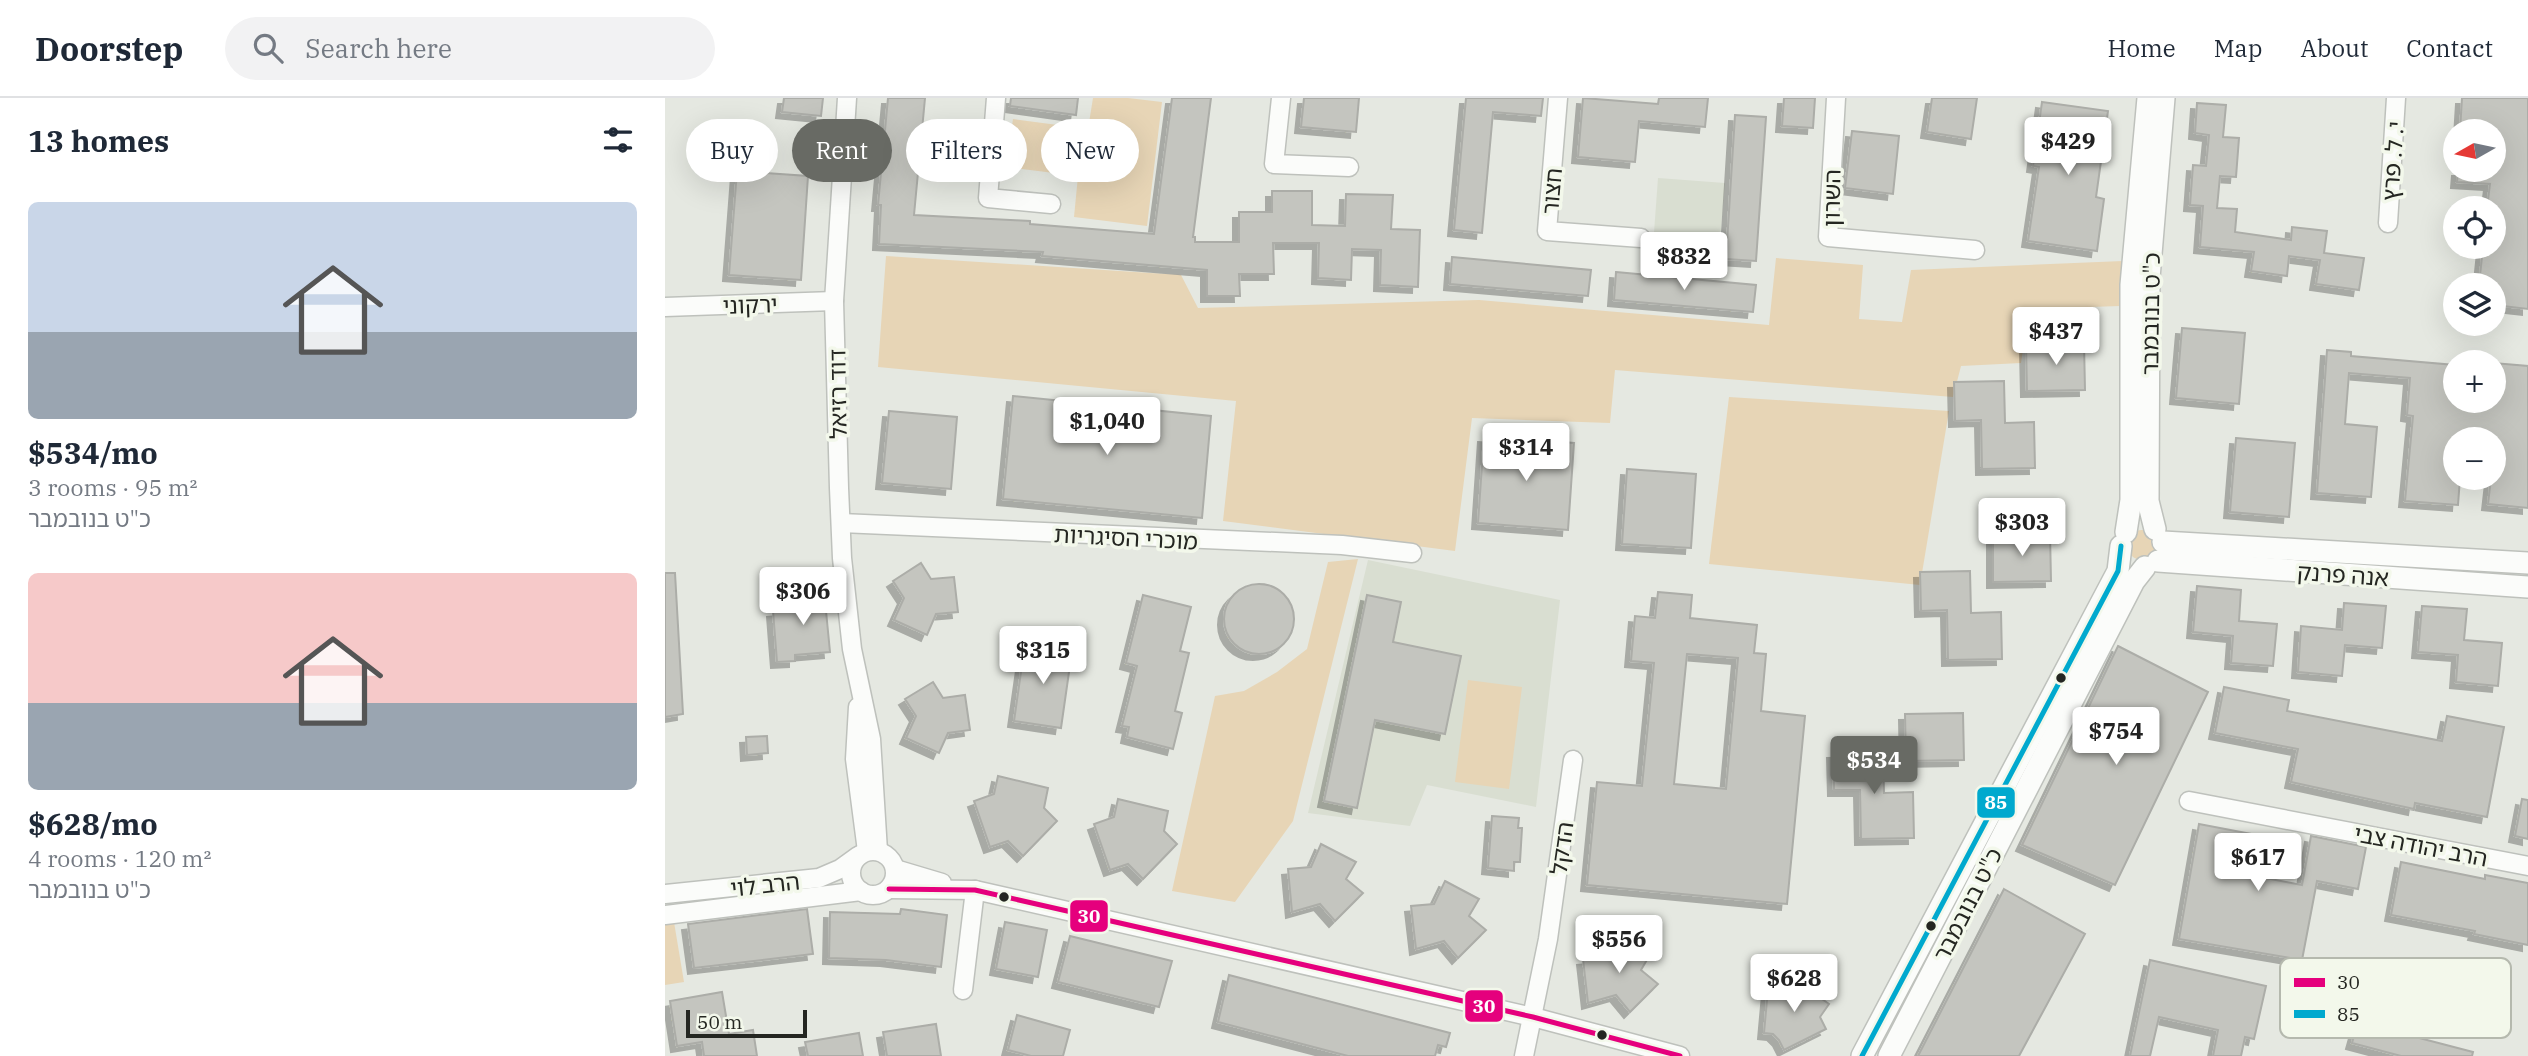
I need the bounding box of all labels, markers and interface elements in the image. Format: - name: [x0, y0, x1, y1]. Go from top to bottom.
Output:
- search box: [225, 17, 715, 80]
- text: Doorstep: [35, 27, 183, 70]
- icon: search: [249, 29, 287, 67]
- text: Search here: [305, 31, 452, 65]
- text: Home: [2108, 32, 2176, 64]
- text: Map: [2214, 32, 2262, 64]
- text: About: [2300, 32, 2368, 64]
- text: Contact: [2406, 32, 2493, 64]
- pin: $429: [2027, 118, 2109, 177]
- chip: Buy: [686, 119, 778, 182]
- chip: Rent: [792, 119, 892, 182]
- chip: Filters: [906, 119, 1027, 182]
- chip: New: [1041, 119, 1139, 182]
- north arrow: [2443, 119, 2506, 182]
- map controls: [2443, 119, 2506, 490]
- street label: י. ל. פרץ: [2374, 120, 2410, 202]
- text: 13 homes: [28, 121, 169, 160]
- icon: filters: [599, 121, 637, 159]
- text: $429: [2040, 125, 2096, 155]
- street label: חצור: [1534, 166, 1568, 216]
- street label: השרון: [1815, 169, 1847, 227]
- button: locate: [2443, 196, 2506, 259]
- pin: $832: [1643, 232, 1725, 292]
- text: $832: [1656, 240, 1712, 270]
- icon: home: [270, 247, 396, 373]
- street label: כ"ט בנובמבר: [2134, 252, 2166, 376]
- button: layers: [2443, 273, 2506, 336]
- street label: ירקוני: [722, 288, 778, 320]
- pin: $437: [2015, 308, 2097, 367]
- text: $437: [2028, 315, 2084, 345]
- street label: דוד רזיאל: [821, 349, 853, 439]
- button: +: [2443, 350, 2506, 413]
- pin: $1,040: [1050, 398, 1164, 457]
- text: $1,040: [1069, 405, 1145, 435]
- pin: $314: [1485, 424, 1567, 483]
- button: −: [2443, 427, 2506, 490]
- text: $314: [1498, 431, 1554, 461]
- text: $534/mo: [28, 433, 158, 472]
- text: 3 rooms · 95 m²: [28, 472, 198, 502]
- pin: $303: [1981, 498, 2063, 558]
- text: כ"ט בנובמבר: [28, 503, 151, 533]
- text: $303: [1994, 506, 2050, 536]
- street label: מוכרי הסיגריות: [1053, 518, 1199, 556]
- street label: אנה פרנק: [2296, 556, 2390, 592]
- pin: $306: [762, 568, 844, 627]
- text: $306: [775, 575, 831, 605]
- icon: home: [270, 618, 396, 744]
- pin: $315: [1002, 626, 1084, 686]
- text: $315: [1015, 634, 1071, 664]
- unlabelled marker: [2054, 671, 2068, 685]
- pin: $754: [2075, 708, 2157, 767]
- text: $754: [2088, 715, 2144, 745]
- pin: $534: [1833, 736, 1915, 796]
- text: $534: [1846, 744, 1902, 774]
- line badge: 85: [1976, 786, 2016, 819]
- text: 85: [1985, 790, 2007, 814]
- text: $628/mo: [28, 804, 158, 843]
- street label: הרב יהודה צבי: [2352, 817, 2490, 873]
- street label: הדקל: [1542, 820, 1580, 876]
- pin: $617: [2217, 834, 2299, 893]
- text: $617: [2230, 841, 2286, 871]
- street label: כ"ט בנובמבר: [1926, 842, 2008, 966]
- text: 4 rooms · 120 m²: [28, 843, 211, 873]
- street label: הרב לוי: [729, 865, 801, 903]
- text: כ"ט בנובמבר: [28, 874, 151, 904]
- unlabelled marker: [997, 890, 1011, 904]
- line badge: 30: [1069, 899, 1109, 933]
- text: 30: [1078, 904, 1100, 928]
- pin: $556: [1578, 916, 1660, 975]
- unlabelled marker: [1924, 919, 1938, 933]
- text: $556: [1591, 923, 1647, 953]
- pin: $628: [1753, 954, 1835, 1014]
- legend: [2280, 958, 2511, 1038]
- text: $628: [1766, 962, 1822, 992]
- text: 30: [2337, 970, 2360, 994]
- line badge: 30: [1464, 989, 1504, 1023]
- text: 30: [1473, 994, 1495, 1018]
- text: 85: [2337, 1002, 2360, 1026]
- scale bar: [686, 1007, 807, 1039]
- text: 50 m: [697, 1010, 742, 1034]
- unlabelled marker: [1595, 1028, 1609, 1042]

